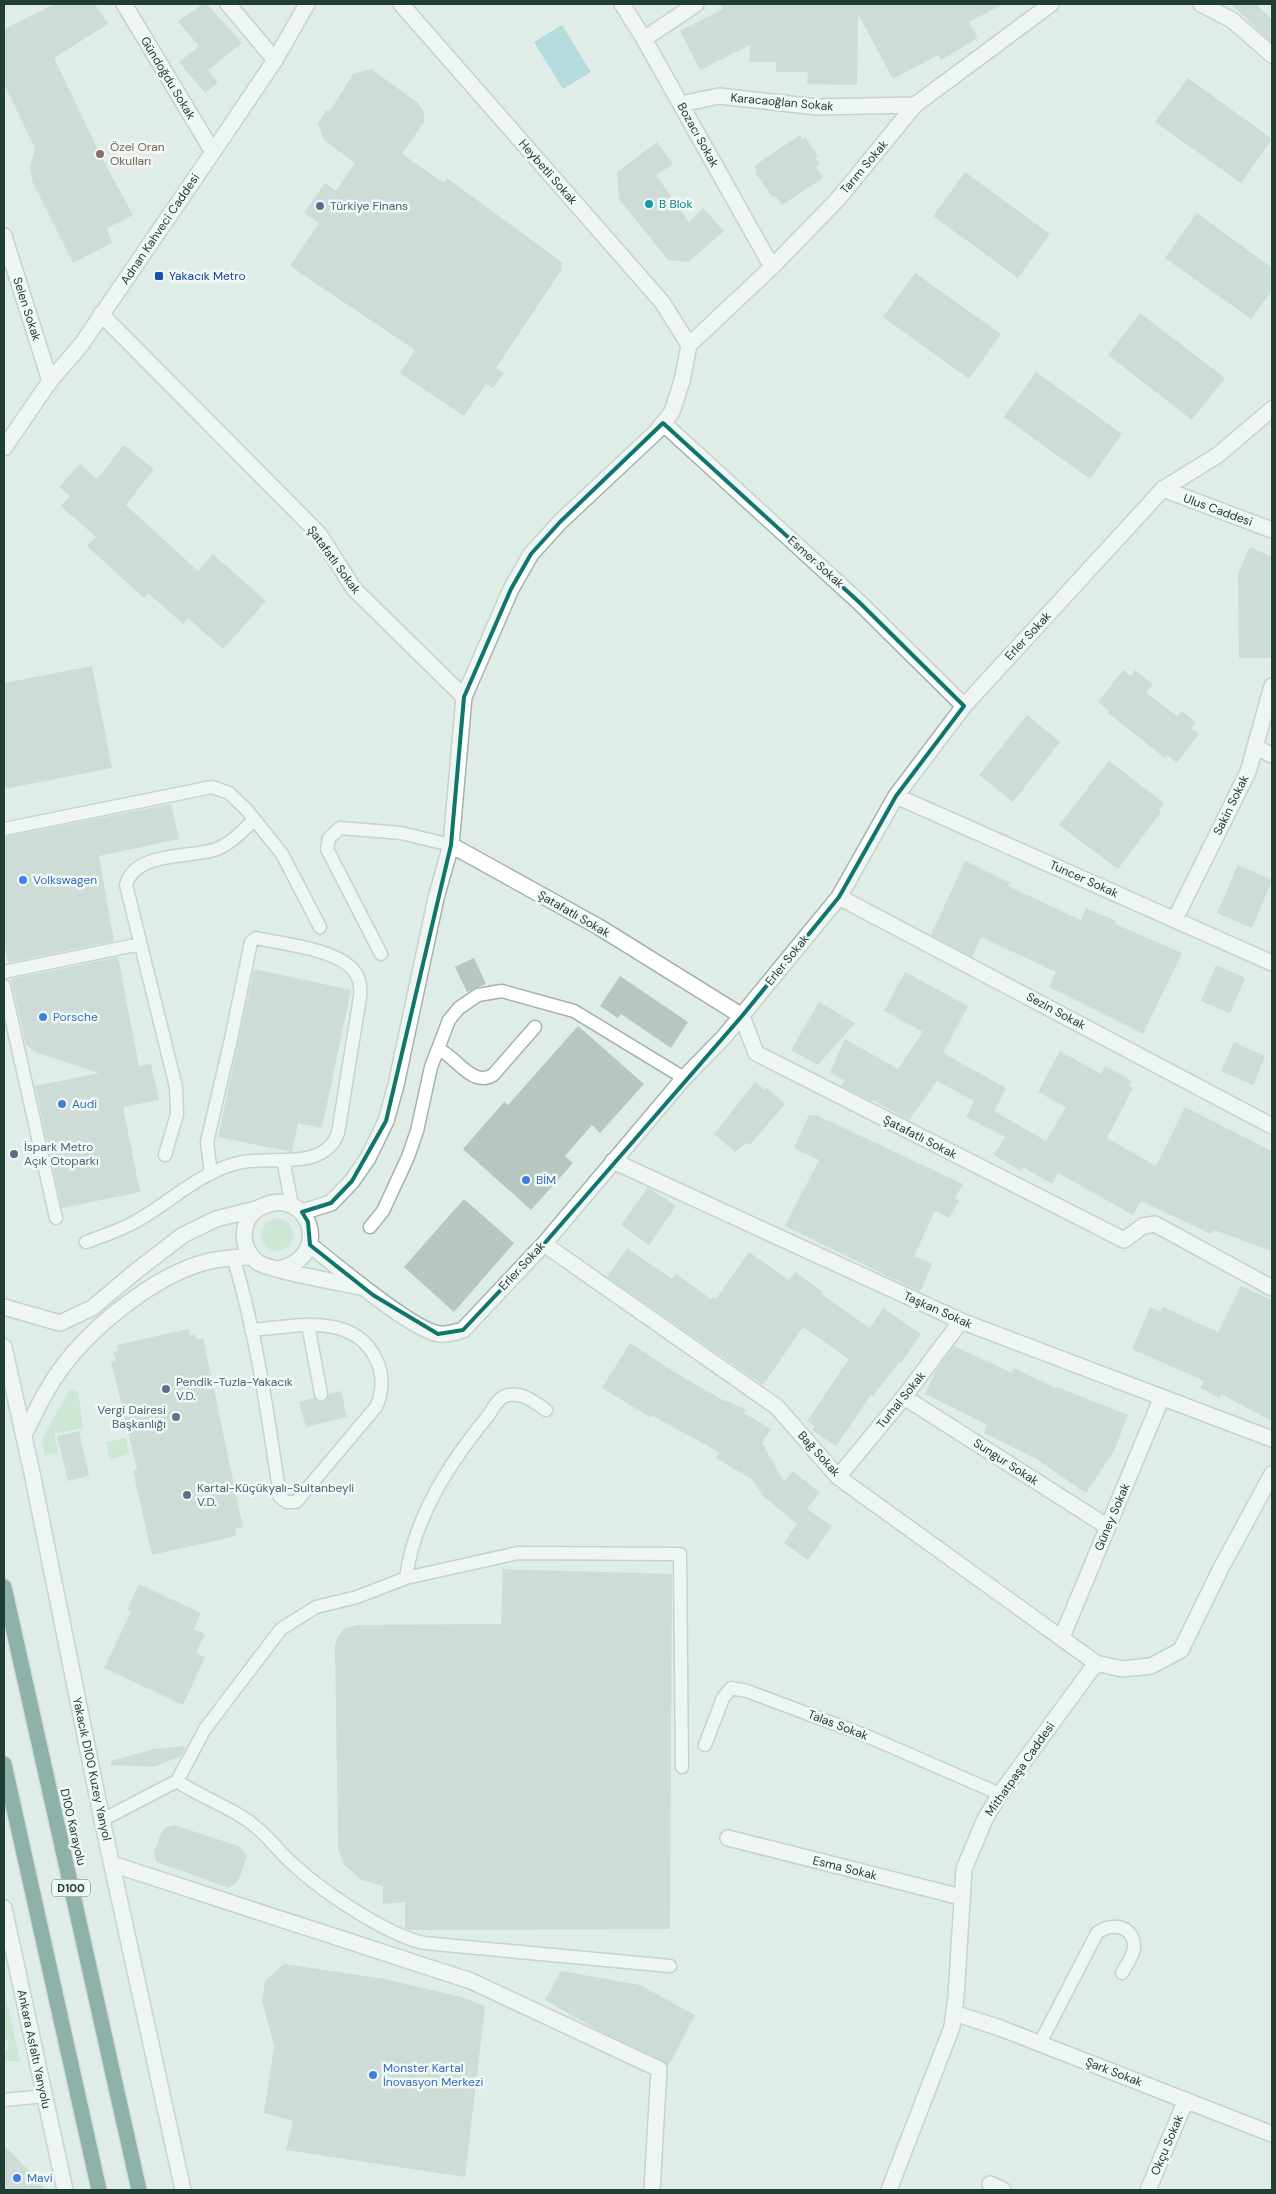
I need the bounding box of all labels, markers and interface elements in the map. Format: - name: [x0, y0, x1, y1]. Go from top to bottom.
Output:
- street label: Gündoğdu Sokak: [137, 34, 199, 122]
- street label: Karacaoğlan Sokak: [730, 90, 834, 114]
- street label: Bozacı Sokak: [674, 100, 722, 170]
- street label: Heybetli Sokak: [515, 136, 581, 208]
- street label: Tarım Sokak: [837, 137, 891, 197]
- place label: Özel Oran Okulları: [110, 139, 165, 169]
- marker: Özel Oran Okulları: [94, 148, 106, 160]
- street label: Adnan Kahveci Caddesi: [117, 170, 203, 288]
- place label: B Blok: [659, 196, 693, 212]
- place label: Türkiye Finans: [330, 198, 408, 214]
- marker: B Blok: [643, 198, 655, 210]
- marker: Türkiye Finans: [314, 200, 326, 212]
- place label: Yakacık Metro: [169, 268, 246, 284]
- marker: Yakacık Metro: [153, 270, 165, 282]
- street label: Selen Sokak: [9, 275, 45, 343]
- street label: Ulus Caddesi: [1181, 490, 1255, 530]
- street label: Şatafatlı Sokak: [304, 523, 364, 597]
- street label: Esmer Sokak: [784, 532, 848, 592]
- street label: Erler Sokak: [1001, 608, 1055, 664]
- street label: Sakin Sokak: [1210, 772, 1252, 838]
- street label: Tuncer Sokak: [1047, 857, 1121, 901]
- place label: Volkswagen: [33, 872, 97, 888]
- marker: Volkswagen: [17, 874, 29, 886]
- street label: Şatafatlı Sokak: [535, 887, 613, 941]
- street label: Erler Sokak: [762, 931, 812, 989]
- street label: Sezin Sokak: [1024, 989, 1088, 1033]
- place label: Porsche: [53, 1009, 98, 1025]
- marker: Porsche: [37, 1011, 49, 1023]
- place label: Audi: [72, 1096, 97, 1112]
- marker: Audi: [56, 1098, 68, 1110]
- street label: Şatafatlı Sokak: [880, 1112, 960, 1162]
- place label: İspark Metro Açık Otoparkı: [24, 1139, 99, 1169]
- marker: İspark Metro Açık Otoparkı: [8, 1148, 20, 1160]
- place label: BİM: [536, 1172, 556, 1188]
- marker: BİM: [520, 1174, 532, 1186]
- street label: Erler Sokak: [495, 1238, 549, 1294]
- street label: Taşkan Sokak: [901, 1288, 975, 1332]
- street label: Turhal Sokak: [873, 1368, 929, 1432]
- place label: Pendik-Tuzla-Yakacık V.D.: [176, 1374, 293, 1404]
- marker: Pendik-Tuzla-Yakacık V.D.: [160, 1383, 172, 1395]
- place label: Vergi Dairesi Başkanlığı: [97, 1402, 166, 1432]
- marker: Vergi Dairesi Başkanlığı: [170, 1411, 182, 1423]
- street label: Bağ Sokak: [794, 1428, 844, 1480]
- street label: Sungur Sokak: [970, 1435, 1042, 1489]
- place label: Kartal-Küçükyalı-Sultanbeyli V.D.: [197, 1480, 354, 1510]
- street label: Güney Sokak: [1091, 1481, 1133, 1553]
- marker: Kartal-Küçükyalı-Sultanbeyli V.D.: [181, 1489, 193, 1501]
- street label: Yakacık D100 Kuzey Yanyol: [69, 1696, 115, 1842]
- street label: Talas Sokak: [806, 1706, 870, 1744]
- street label: Mithatpaşa Caddesi: [982, 1719, 1059, 1819]
- street label: D100 Karayolu: [56, 1787, 90, 1867]
- street label: Esma Sokak: [811, 1852, 879, 1884]
- road number: D100: [52, 1880, 90, 1896]
- street label: Ankara Asfaltı Yanyolu: [14, 1988, 54, 2110]
- street label: Şark Sokak: [1083, 2054, 1145, 2090]
- place label: Monster Kartal İnovasyon Merkezi: [383, 2060, 483, 2090]
- marker: Monster Kartal İnovasyon Merkezi: [367, 2069, 379, 2081]
- street label: Okçu Sokak: [1147, 2112, 1187, 2178]
- place label: Mavi: [27, 2170, 53, 2186]
- marker: Mavi: [11, 2172, 23, 2184]

